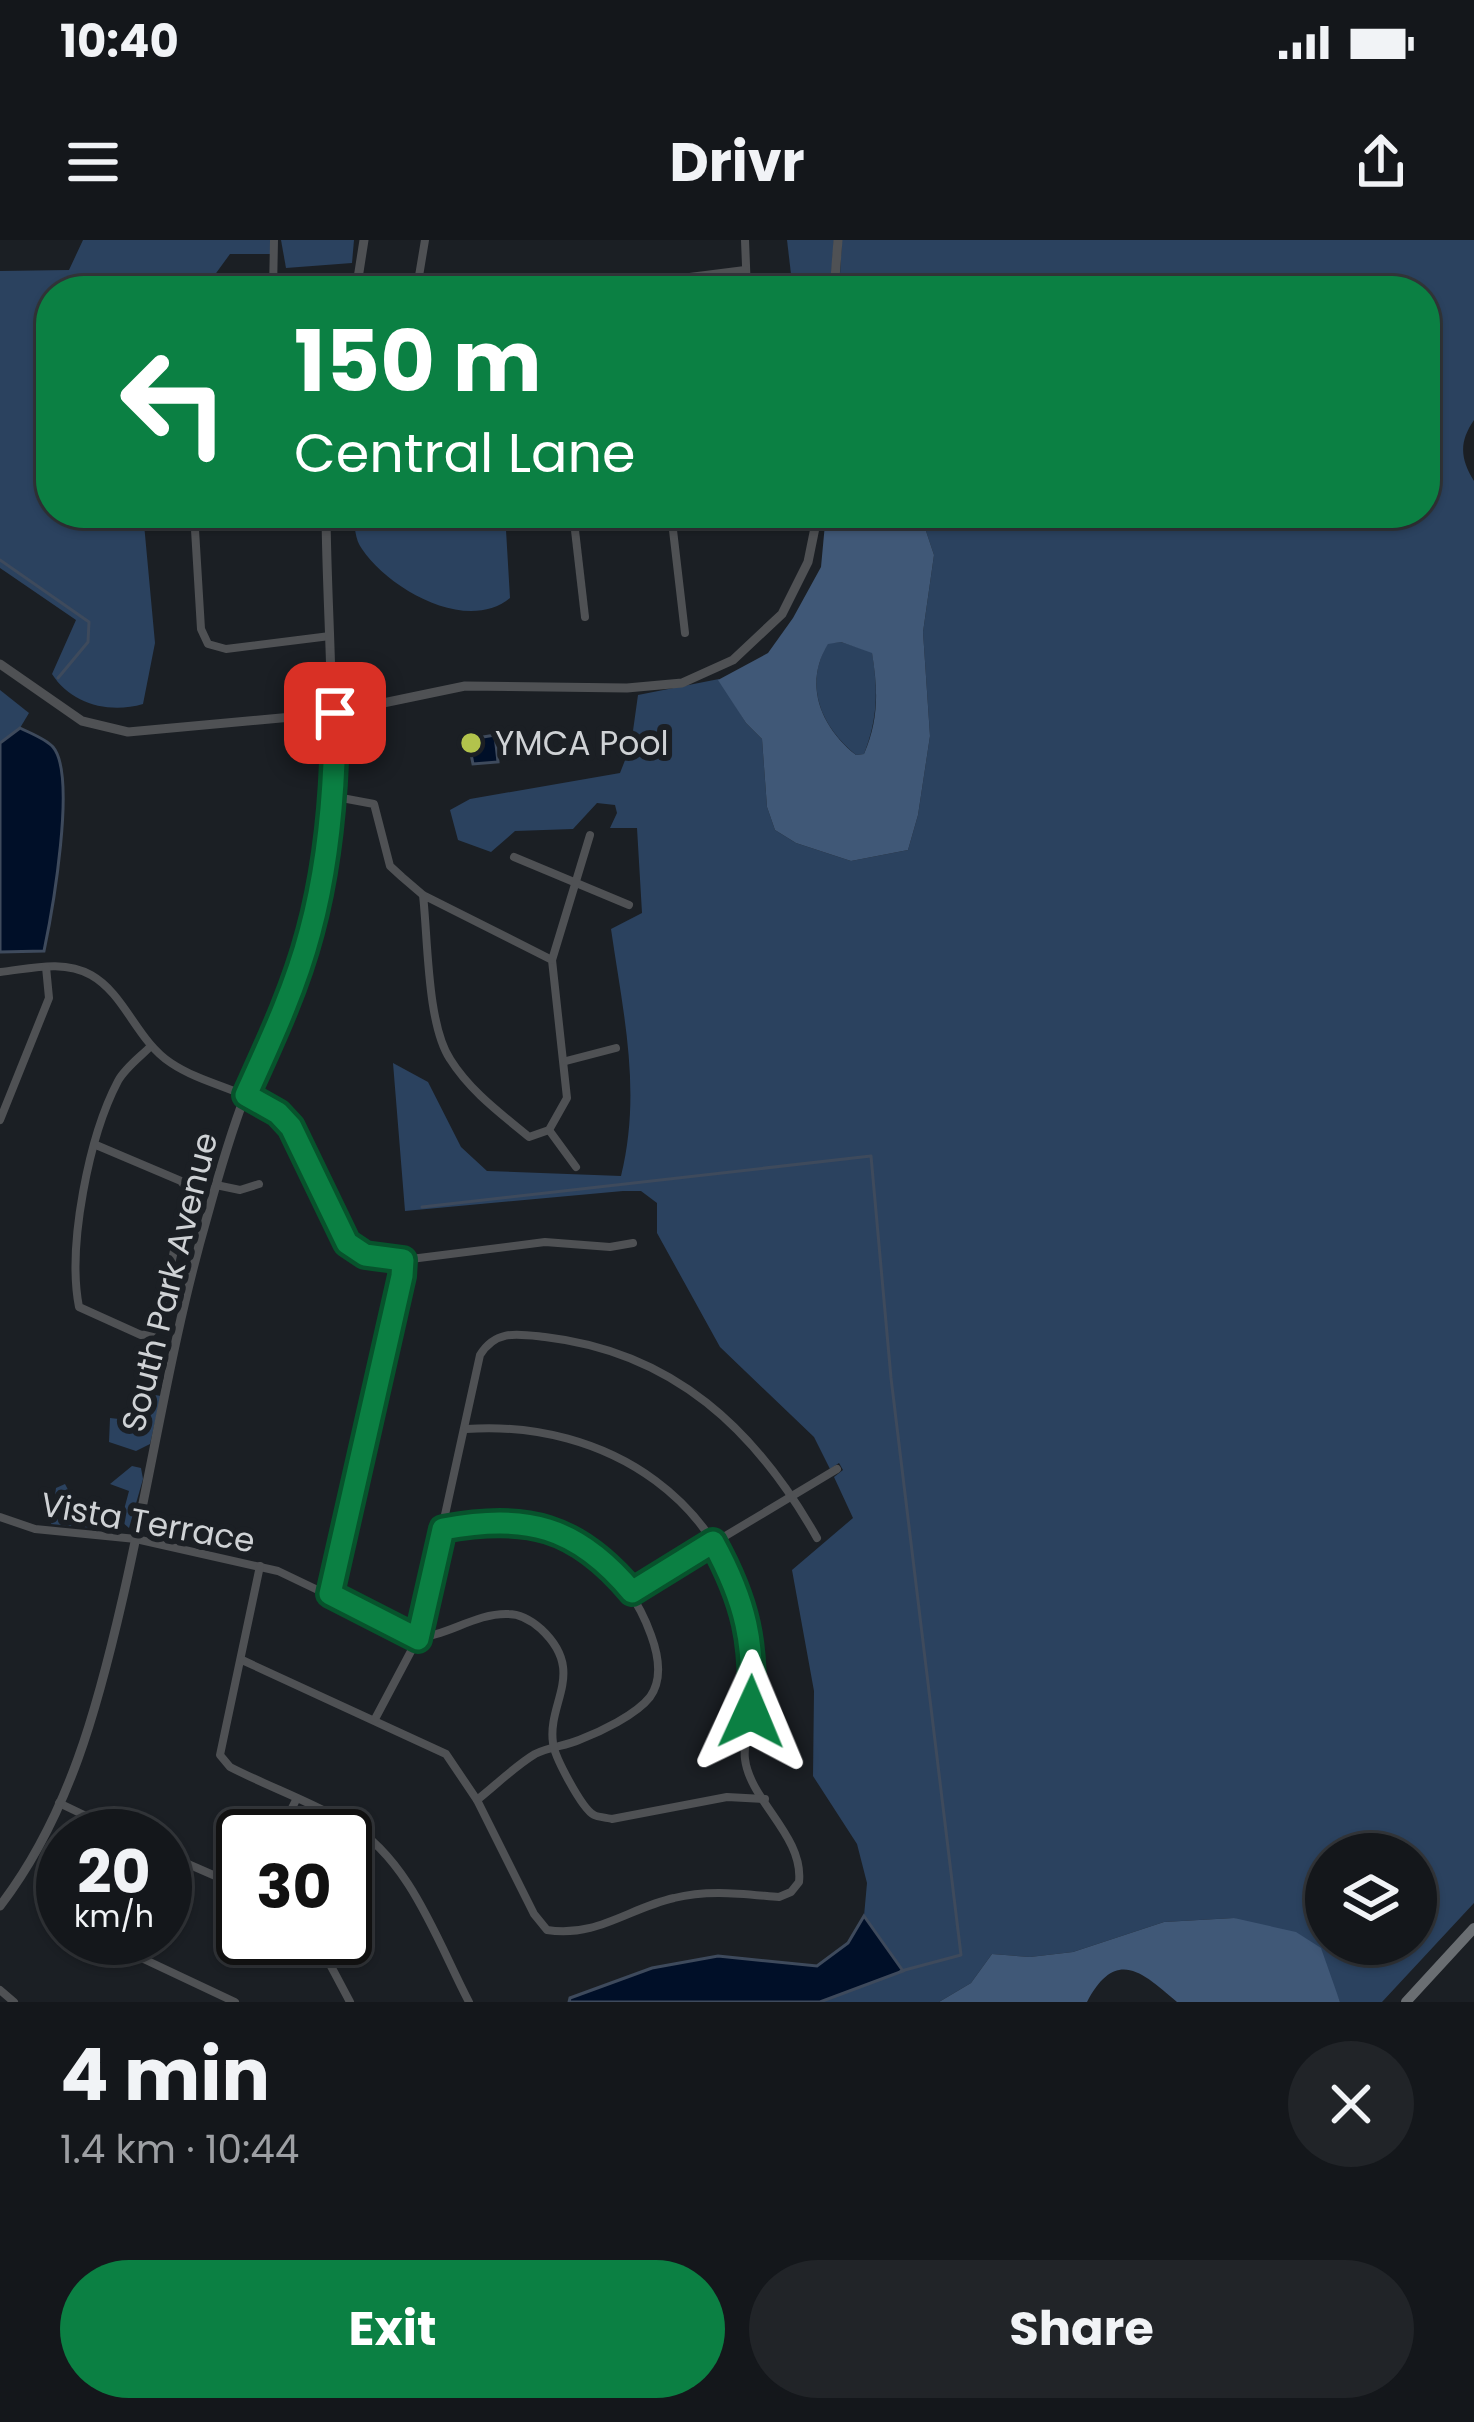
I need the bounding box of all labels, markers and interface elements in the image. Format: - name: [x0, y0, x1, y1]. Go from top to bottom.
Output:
- text: 10:40: [60, 10, 179, 73]
- text: Drivr: [669, 124, 805, 200]
- icon: menu: [60, 129, 126, 195]
- icon: share: [1348, 129, 1414, 195]
- text: 150 m: [294, 303, 542, 420]
- icon: left: [96, 324, 252, 480]
- text: Central Lane: [294, 415, 636, 491]
- pin: [284, 662, 386, 764]
- icon: arrive: [302, 680, 368, 746]
- place label: YMCA Pool: [495, 720, 669, 767]
- marker: YMCA Pool: [458, 730, 484, 756]
- street label: South Park Avenue: [110, 1127, 229, 1437]
- street label: Vista Terrace: [37, 1481, 259, 1564]
- position arrow: [688, 1649, 814, 1775]
- speed limit sign: 30: [216, 1809, 372, 1965]
- text: 20: [77, 1830, 151, 1914]
- map controls: [1305, 1833, 1437, 1965]
- button: layers: [1305, 1833, 1437, 1965]
- text: km/h: [74, 1895, 154, 1938]
- text: 4 min: [60, 2024, 270, 2125]
- button: close: [1288, 2041, 1414, 2167]
- text: 1.4 km · 10:44: [60, 2122, 299, 2177]
- button: Exit: [60, 2260, 725, 2398]
- button: Share: [749, 2260, 1414, 2398]

